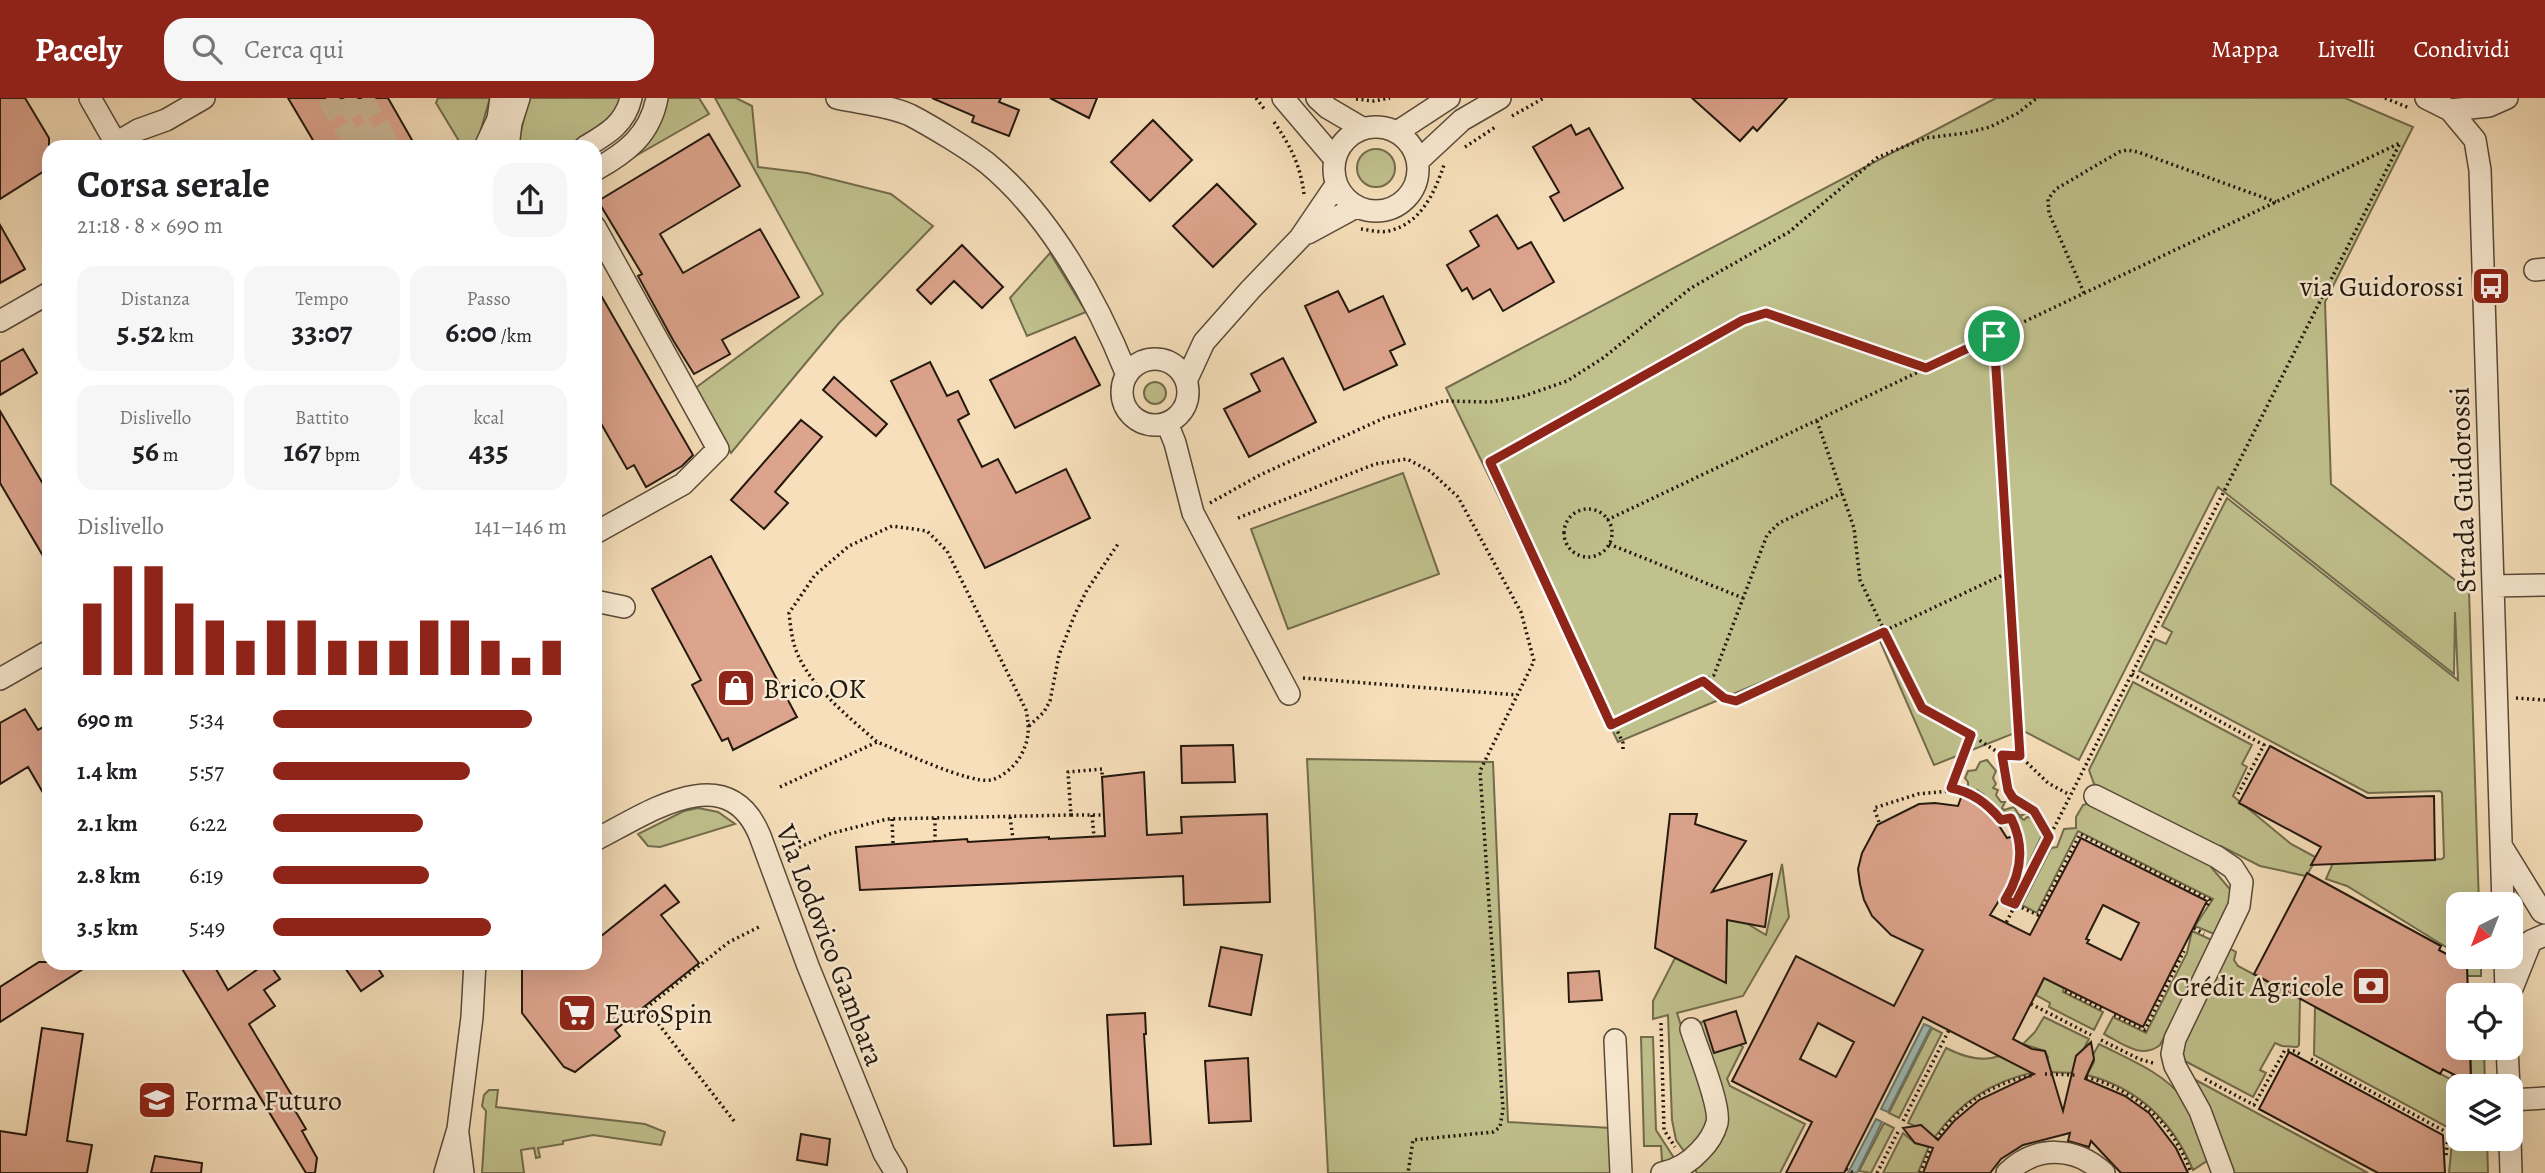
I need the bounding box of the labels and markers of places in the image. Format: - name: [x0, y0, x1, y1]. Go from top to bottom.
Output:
- bus stop icon: via Guidorossi: [2470, 265, 2512, 307]
- place label: via Guidorossi: [2299, 268, 2464, 306]
- pin: [1964, 306, 2024, 366]
- shop icon: Brico OK: [715, 667, 757, 709]
- place label: Brico OK: [763, 670, 866, 708]
- bank icon: Crédit Agricole: [2350, 965, 2392, 1007]
- place label: Crédit Agricole: [2173, 968, 2344, 1006]
- supermarket icon: EuroSpin: [556, 992, 598, 1034]
- place label: EuroSpin: [604, 995, 712, 1033]
- school or university icon: Forma Futuro: [136, 1079, 178, 1121]
- place label: Forma Futuro: [184, 1082, 342, 1120]

